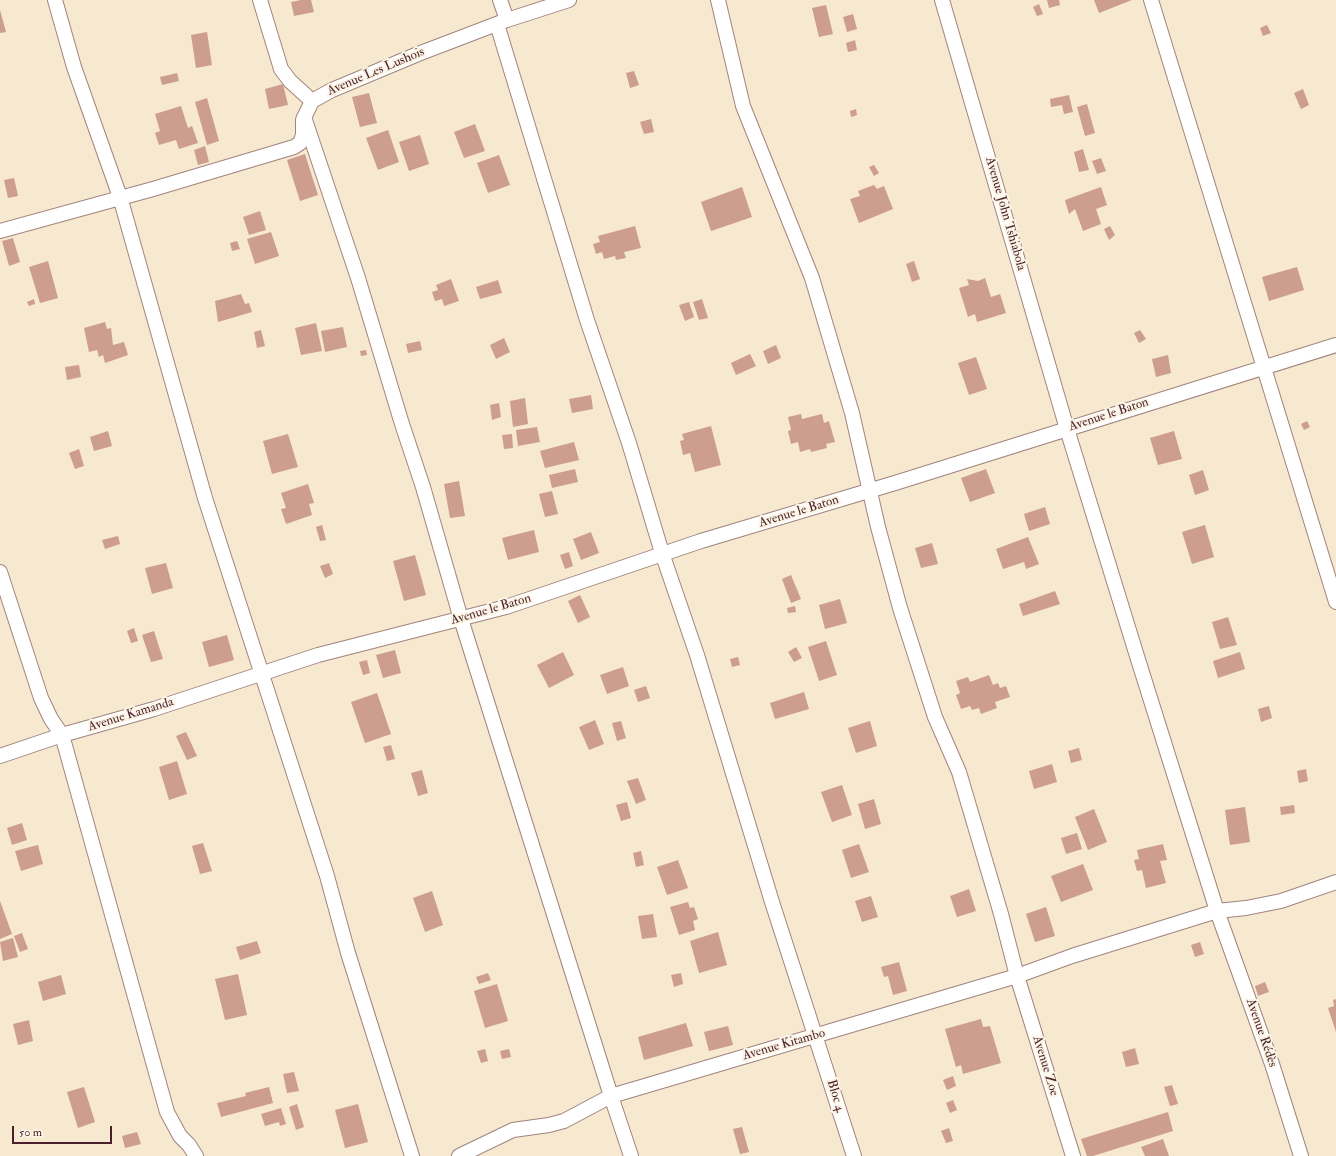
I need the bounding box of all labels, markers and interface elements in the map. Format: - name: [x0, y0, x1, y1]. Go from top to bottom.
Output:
- street label: Avenue Les Lushois: [325, 45, 427, 99]
- street label: Avenue John Tshiabola: [981, 155, 1029, 273]
- street label: Avenue le Baton: [1067, 395, 1151, 435]
- street label: Avenue le Baton: [757, 492, 841, 532]
- street label: Avenue le Baton: [449, 591, 533, 629]
- street label: Avenue Kamanda: [86, 695, 176, 735]
- street label: Avenue Rédès: [1242, 997, 1280, 1069]
- street label: Avenue Kitambo: [741, 1026, 827, 1064]
- street label: Avenue Zoe: [1029, 1034, 1061, 1098]
- street label: Bloc 4: [823, 1078, 847, 1114]
- scale bar: [14, 1118, 114, 1144]
- text: 50 m: [19, 1125, 42, 1140]

